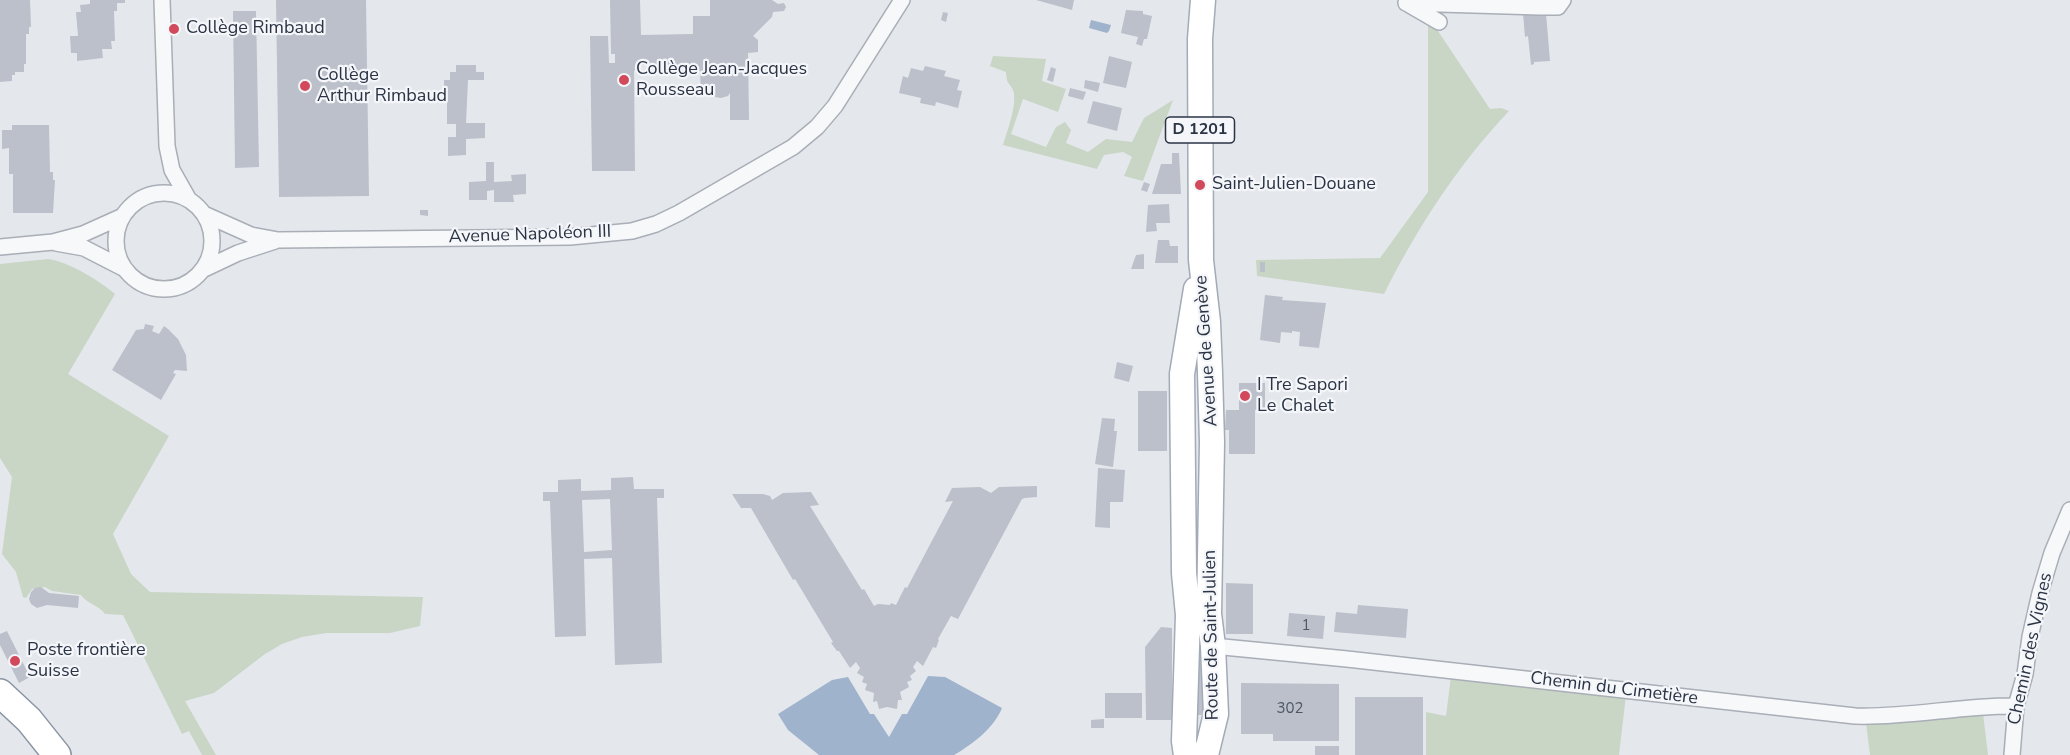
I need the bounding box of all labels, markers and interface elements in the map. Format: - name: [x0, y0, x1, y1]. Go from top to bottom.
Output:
- place label: Collège Rimbaud: [186, 18, 325, 40]
- marker: Collège Rimbaud: [167, 22, 181, 36]
- place label: Collège Jean-Jacques Rousseau: [636, 59, 807, 101]
- place label: Collège Arthur Rimbaud: [317, 65, 447, 107]
- marker: Collège Jean-Jacques Rousseau: [617, 73, 631, 87]
- marker: Collège Arthur Rimbaud: [298, 79, 312, 93]
- road number: D 1201: [1166, 117, 1234, 143]
- place label: Saint-Julien-Douane: [1212, 174, 1376, 196]
- marker: Saint-Julien-Douane: [1193, 178, 1207, 192]
- street label: Avenue Napoléon III: [448, 221, 612, 249]
- street label: Avenue de Genève: [1191, 275, 1223, 427]
- place label: I Tre Sapori Le Chalet: [1257, 375, 1348, 418]
- marker: I Tre Sapori Le Chalet: [1238, 389, 1252, 403]
- street label: Route de Saint-Julien: [1200, 550, 1224, 720]
- street label: Chemin des Vignes: [2004, 571, 2058, 727]
- house number: 1: [1302, 617, 1310, 635]
- place label: Poste frontière Suisse: [27, 640, 145, 682]
- marker: Poste frontière Suisse: [8, 654, 22, 668]
- street label: Chemin du Cimetière: [1529, 668, 1699, 710]
- house number: 302: [1277, 700, 1303, 718]

